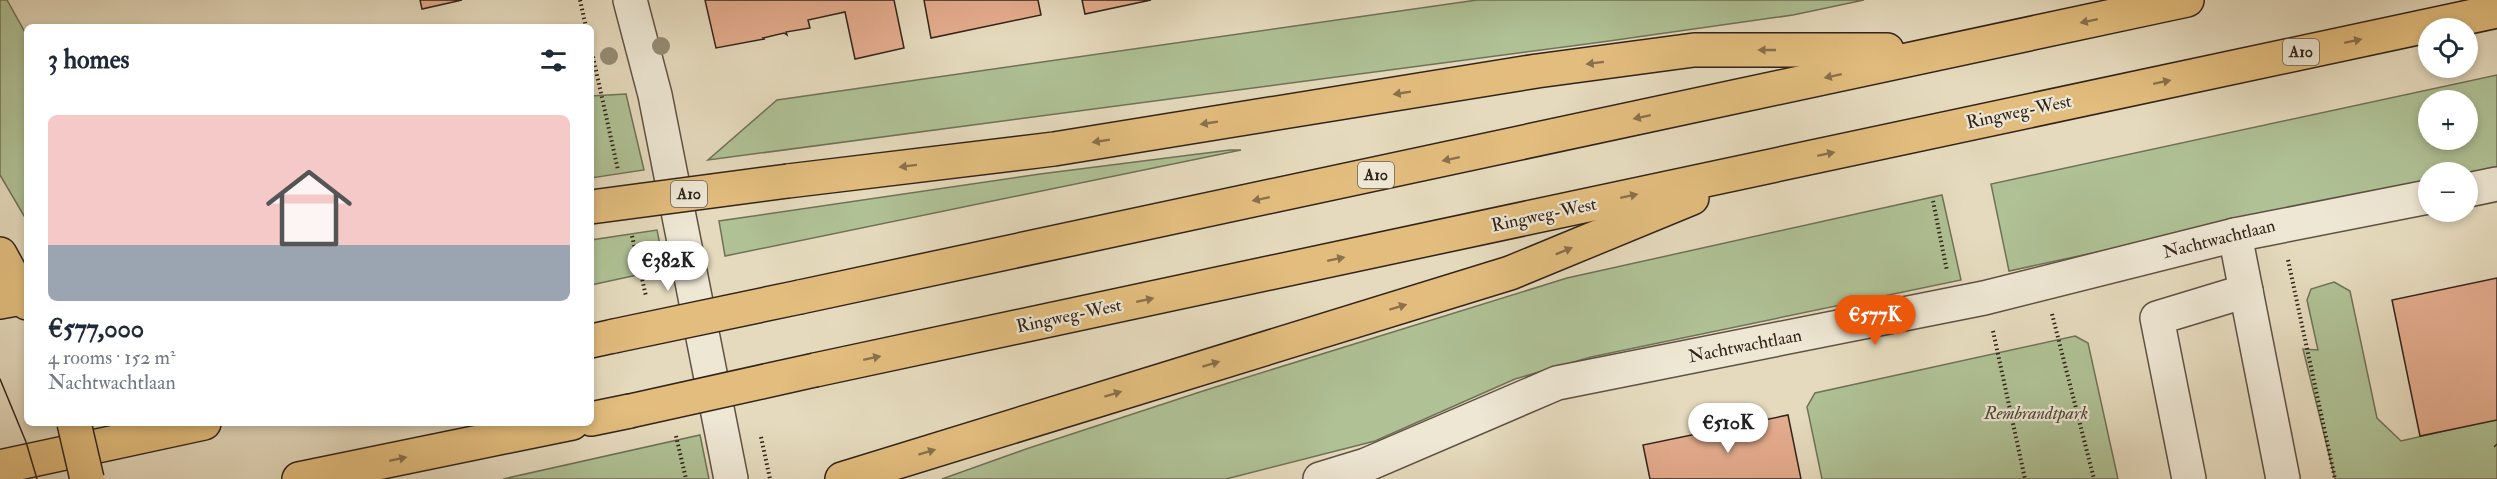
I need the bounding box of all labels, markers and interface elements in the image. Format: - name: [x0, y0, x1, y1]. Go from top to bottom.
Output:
- one-way arrow: [2079, 17, 2098, 26]
- map controls: [2418, 18, 2478, 222]
- button: locate: [2418, 18, 2478, 78]
- one-way arrow: [2344, 36, 2362, 46]
- road number: A10: [2283, 39, 2319, 65]
- text: 3 homes: [48, 44, 129, 76]
- icon: filters: [537, 44, 570, 77]
- one-way arrow: [1757, 45, 1776, 55]
- one-way arrow: [1585, 59, 1604, 68]
- one-way arrow: [1823, 72, 1842, 81]
- one-way arrow: [2153, 76, 2172, 86]
- one-way arrow: [1392, 88, 1411, 97]
- street label: Ringweg-West: [1964, 90, 2074, 134]
- button: +: [2418, 90, 2478, 150]
- one-way arrow: [1633, 113, 1651, 123]
- one-way arrow: [1200, 119, 1219, 128]
- one-way arrow: [1092, 137, 1111, 146]
- one-way arrow: [1817, 148, 1836, 158]
- icon: home: [255, 154, 363, 262]
- one-way arrow: [1442, 154, 1461, 164]
- one-way arrow: [898, 162, 917, 171]
- road number: A10: [1358, 162, 1394, 188]
- button: −: [2418, 162, 2478, 222]
- road number: A10: [671, 181, 707, 207]
- one-way arrow: [1620, 191, 1639, 200]
- street label: Ringweg-West: [1489, 193, 1599, 237]
- one-way arrow: [1251, 195, 1270, 204]
- street label: Nachtwachtlaan: [2160, 214, 2278, 264]
- pin: €382K: [626, 241, 710, 292]
- one-way arrow: [1555, 246, 1573, 255]
- text: €382K: [642, 248, 694, 273]
- one-way arrow: [1327, 254, 1346, 263]
- street label: Ringweg-West: [1014, 294, 1124, 338]
- one-way arrow: [1136, 294, 1155, 304]
- pin: €577K: [1833, 295, 1917, 346]
- one-way arrow: [1389, 302, 1407, 311]
- text: €577K: [1849, 302, 1901, 327]
- text: €577,000: [48, 313, 144, 345]
- street label: Nachtwachtlaan: [1686, 324, 1804, 368]
- text: 4 rooms · 152 m²: [48, 345, 176, 370]
- one-way arrow: [863, 352, 882, 362]
- one-way arrow: [1202, 359, 1220, 368]
- text: Nachtwachtlaan: [48, 370, 176, 395]
- one-way arrow: [1104, 389, 1122, 398]
- park label: Rembrandtpark: [1983, 402, 2088, 425]
- pin: €510K: [1686, 403, 1770, 454]
- text: €510K: [1702, 410, 1754, 435]
- one-way arrow: [918, 447, 936, 457]
- one-way arrow: [388, 454, 407, 463]

